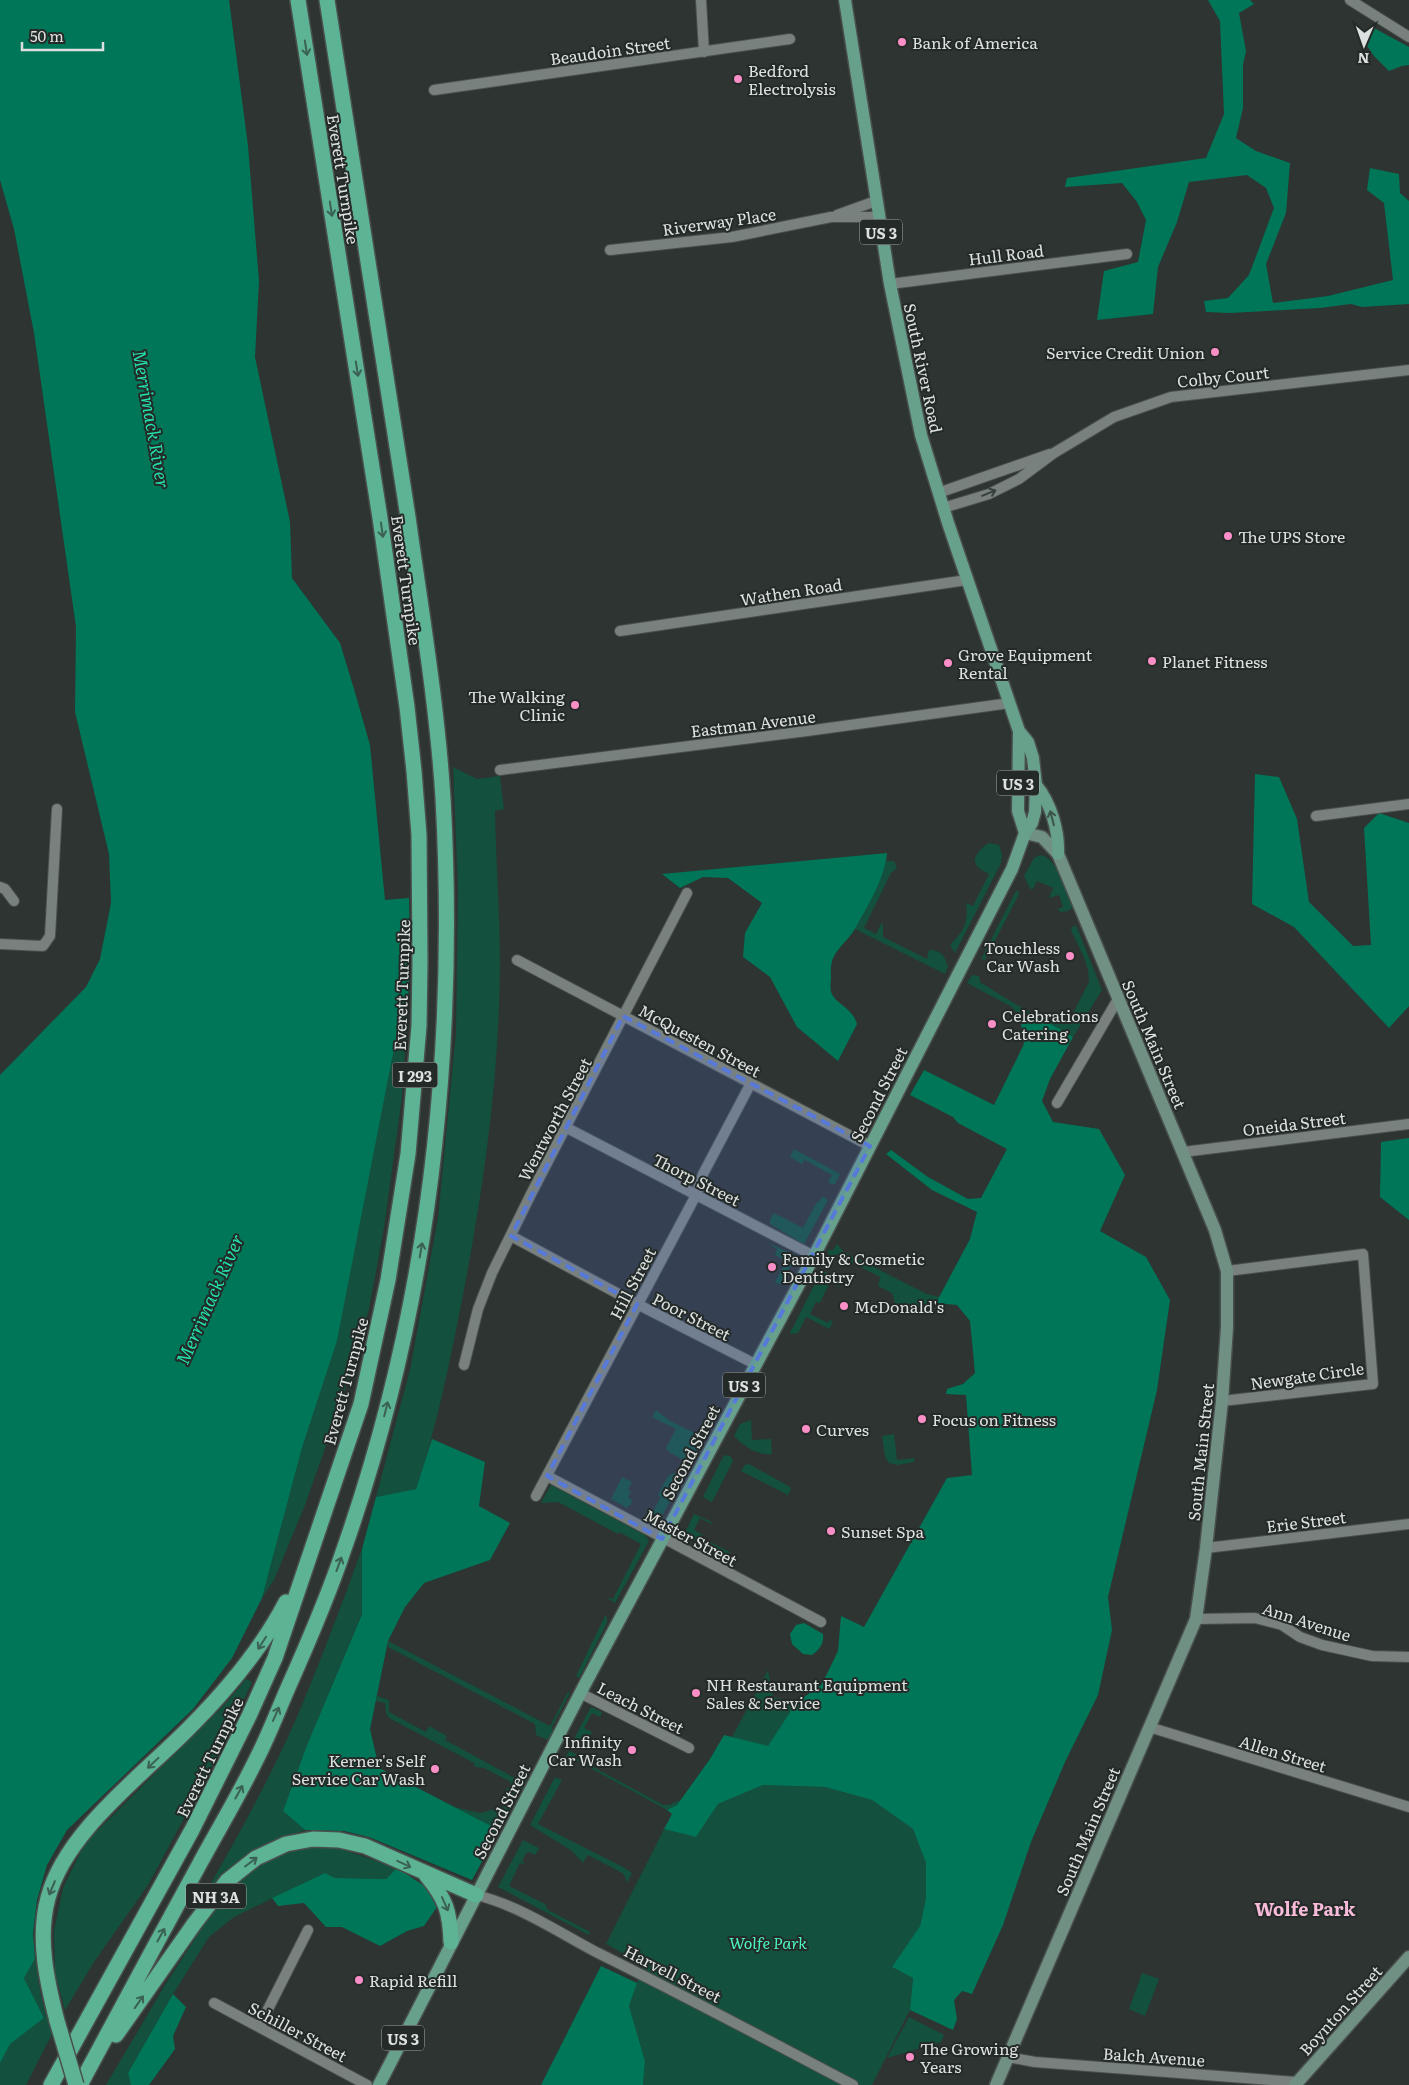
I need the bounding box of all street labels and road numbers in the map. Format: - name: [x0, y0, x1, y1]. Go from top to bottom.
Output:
- street label: Beaudoin Street: [548, 30, 672, 70]
- street label: Everett Turnpike: [322, 112, 366, 246]
- street label: Riverway Place: [661, 201, 777, 241]
- road number: US 3: [860, 220, 902, 244]
- street label: Hull Road: [967, 237, 1045, 271]
- street label: South River Road: [899, 301, 950, 435]
- street label: Colby Court: [1176, 359, 1271, 393]
- street label: Everett Turnpike: [386, 513, 428, 647]
- street label: Wathen Road: [738, 571, 844, 611]
- street label: Eastman Avenue: [689, 703, 817, 743]
- road number: US 3: [997, 770, 1039, 796]
- street label: Everett Turnpike: [387, 919, 415, 1051]
- street label: South Main Street: [1117, 976, 1193, 1113]
- street label: McQuesten Street: [635, 998, 766, 1083]
- street label: Second Street: [844, 1042, 913, 1146]
- street label: Wentworth Street: [511, 1053, 597, 1185]
- road number: I 293: [392, 1062, 438, 1088]
- street label: Oneida Street: [1241, 1105, 1347, 1141]
- street label: Thorp Street: [649, 1147, 745, 1212]
- street label: Hill Street: [603, 1242, 661, 1323]
- street label: Poor Street: [649, 1286, 736, 1346]
- street label: Everett Turnpike: [316, 1314, 374, 1448]
- street label: Newgate Circle: [1249, 1355, 1365, 1395]
- road number: US 3: [723, 1372, 765, 1398]
- street label: South Main Street: [1181, 1382, 1219, 1522]
- street label: Second Street: [655, 1400, 725, 1504]
- street label: Master Street: [640, 1502, 742, 1572]
- street label: Erie Street: [1265, 1504, 1348, 1538]
- street label: Ann Avenue: [1260, 1595, 1354, 1647]
- street label: Leach Street: [593, 1675, 689, 1739]
- street label: Everett Turnpike: [169, 1693, 249, 1821]
- street label: Allen Street: [1236, 1728, 1330, 1778]
- street label: Second Street: [467, 1759, 536, 1863]
- street label: South Main Street: [1049, 1762, 1125, 1899]
- road number: NH 3A: [186, 1884, 246, 1908]
- street label: Harvell Street: [620, 1938, 726, 2008]
- street label: Boynton Street: [1293, 1959, 1387, 2060]
- street label: Schiller Street: [244, 1995, 352, 2067]
- road number: US 3: [382, 2026, 424, 2050]
- street label: Balch Avenue: [1102, 2040, 1206, 2072]

